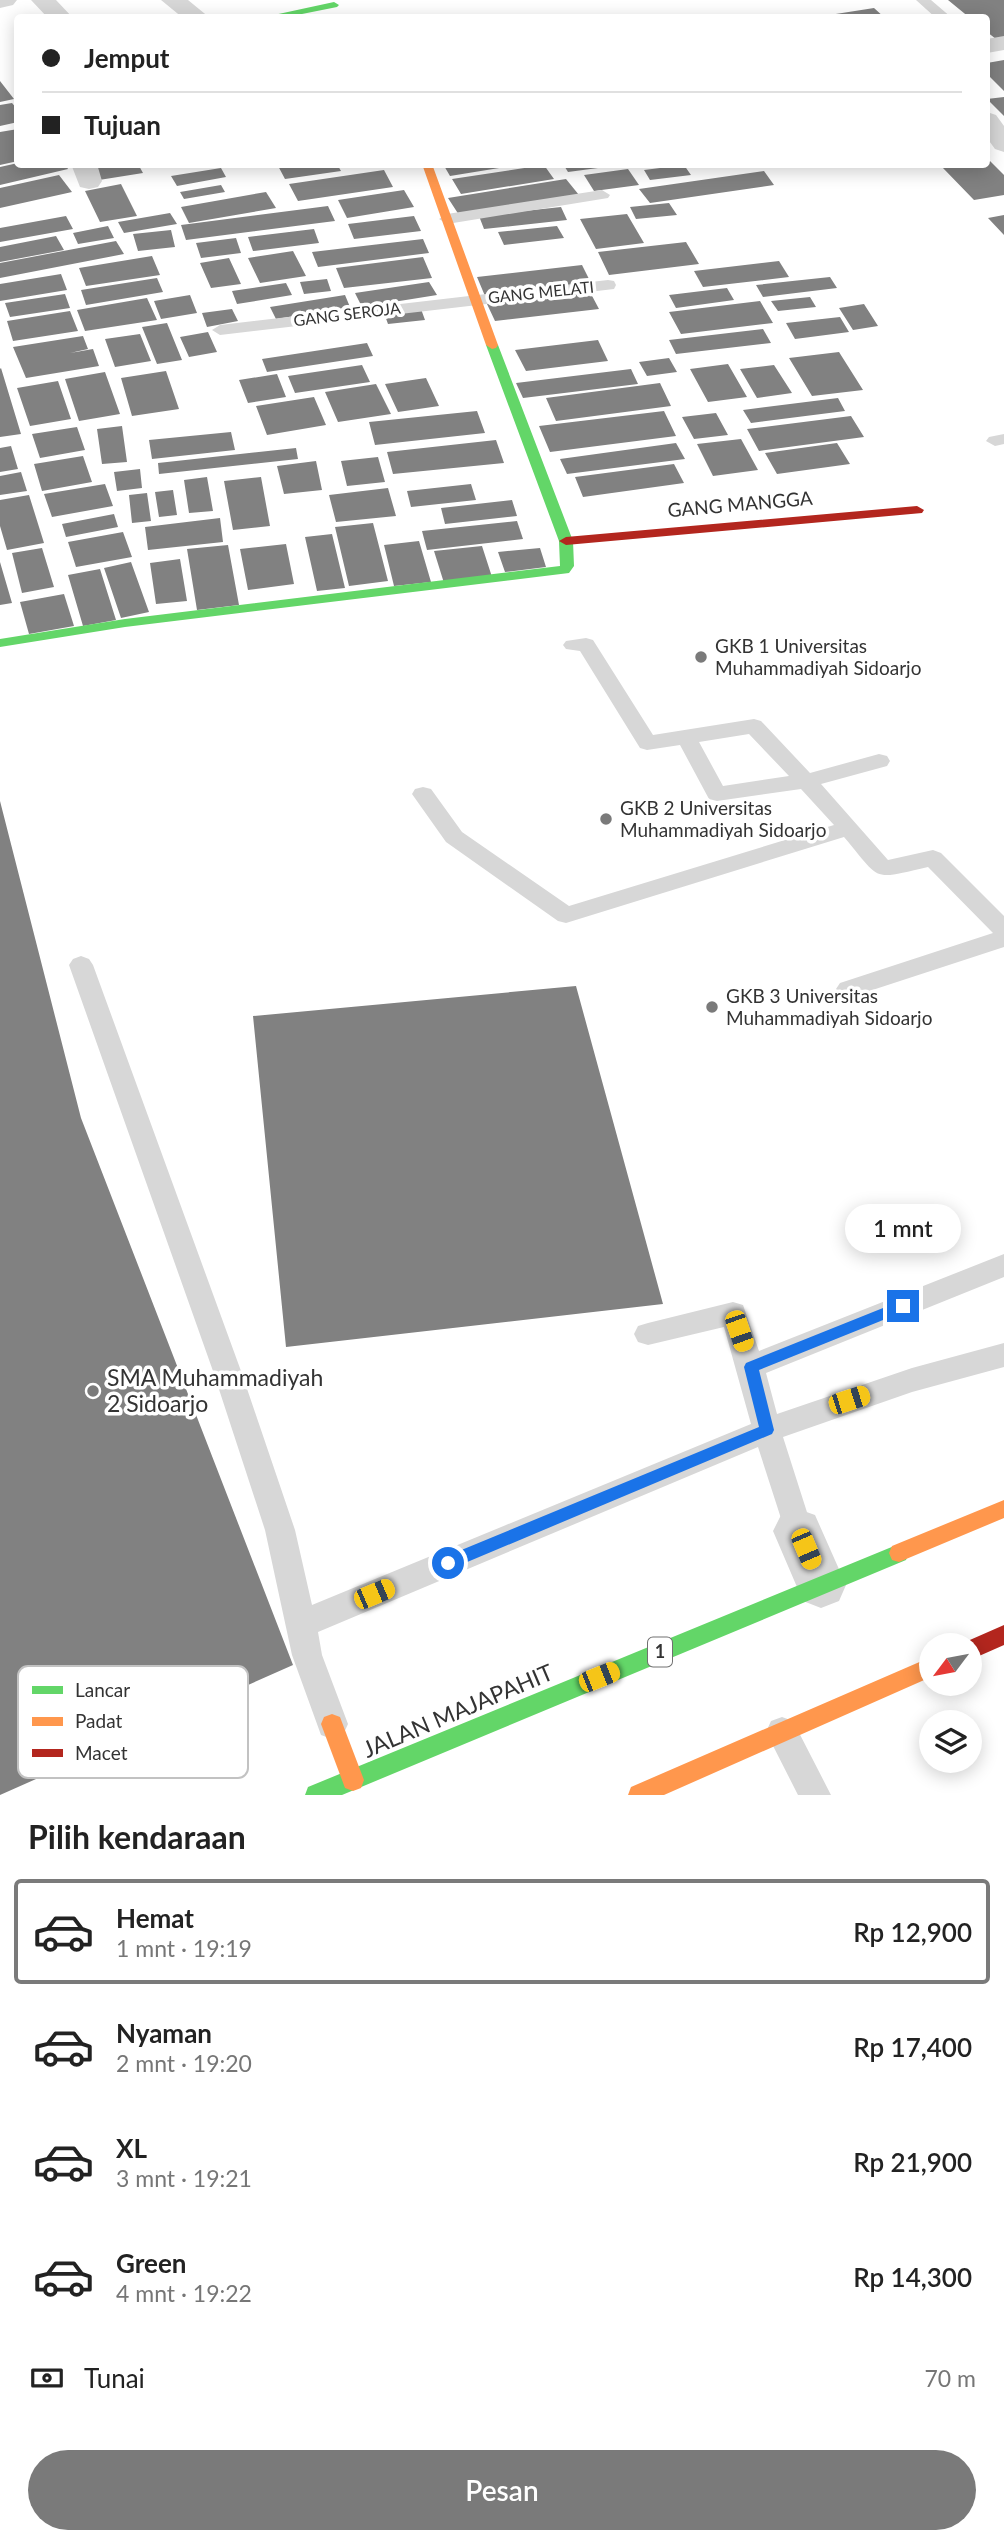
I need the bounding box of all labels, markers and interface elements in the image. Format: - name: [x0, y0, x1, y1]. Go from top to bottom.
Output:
- text: Jemput: [84, 42, 170, 74]
- text: Tujuan: [84, 109, 161, 141]
- street label: GANG MELATI: [487, 276, 595, 307]
- street label: GANG SEROJA: [292, 297, 402, 330]
- street label: GANG MANGGA: [667, 486, 814, 521]
- place label: GKB 1 Universitas Muhammadiyah Sidoarjo: [715, 634, 921, 679]
- marker: GKB 1 Universitas Muhammadiyah Sidoarjo: [693, 649, 709, 665]
- place label: GKB 2 Universitas Muhammadiyah Sidoarjo: [620, 796, 826, 841]
- marker: GKB 2 Universitas Muhammadiyah Sidoarjo: [598, 811, 614, 827]
- place label: GKB 3 Universitas Muhammadiyah Sidoarjo: [726, 984, 932, 1029]
- marker: GKB 3 Universitas Muhammadiyah Sidoarjo: [704, 999, 720, 1015]
- callout: 1 mnt: [845, 1204, 961, 1254]
- text: 1 mnt: [873, 1214, 933, 1242]
- route end: [887, 1290, 919, 1322]
- car: [723, 1308, 756, 1354]
- place label: SMA Muhammadiyah 2 Sidoarjo: [107, 1363, 323, 1417]
- marker: SMA Muhammadiyah 2 Sidoarjo: [85, 1383, 101, 1399]
- car: [826, 1384, 873, 1416]
- car: [789, 1526, 824, 1572]
- route start: [432, 1547, 464, 1579]
- car: [351, 1576, 398, 1612]
- north arrow: [919, 1633, 982, 1696]
- map controls: [919, 1633, 982, 1773]
- road number: 1: [648, 1638, 672, 1666]
- street label: JALAN MAJAPAHIT: [358, 1657, 557, 1763]
- car: [576, 1659, 623, 1695]
- legend: [18, 1666, 248, 1778]
- text: Lancar: [75, 1678, 130, 1701]
- text: Padat: [75, 1709, 123, 1732]
- button: layers: [919, 1710, 982, 1773]
- text: Macet: [75, 1741, 128, 1764]
- text: Pilih kendaraan: [28, 1817, 246, 1856]
- icon: car: [32, 1900, 95, 1963]
- text: Hemat: [116, 1902, 194, 1934]
- text: Rp 12,900: [853, 1916, 972, 1948]
- text: 1 mnt · 19:19: [116, 1934, 252, 1962]
- icon: car: [32, 2015, 95, 2078]
- text: Nyaman: [116, 2017, 212, 2049]
- text: Rp 17,400: [853, 2031, 972, 2063]
- text: 2 mnt · 19:20: [116, 2049, 252, 2077]
- icon: car: [32, 2130, 95, 2193]
- text: XL: [116, 2132, 147, 2164]
- text: Rp 21,900: [853, 2146, 972, 2178]
- text: 3 mnt · 19:21: [116, 2164, 252, 2192]
- icon: car: [32, 2245, 95, 2308]
- text: Green: [116, 2247, 186, 2279]
- text: Rp 14,300: [853, 2261, 972, 2293]
- text: 4 mnt · 19:22: [116, 2279, 252, 2307]
- icon: cash: [28, 2359, 66, 2397]
- text: Tunai: [84, 2362, 145, 2394]
- text: 70 m: [925, 2364, 976, 2392]
- button: Pesan: [28, 2450, 976, 2530]

